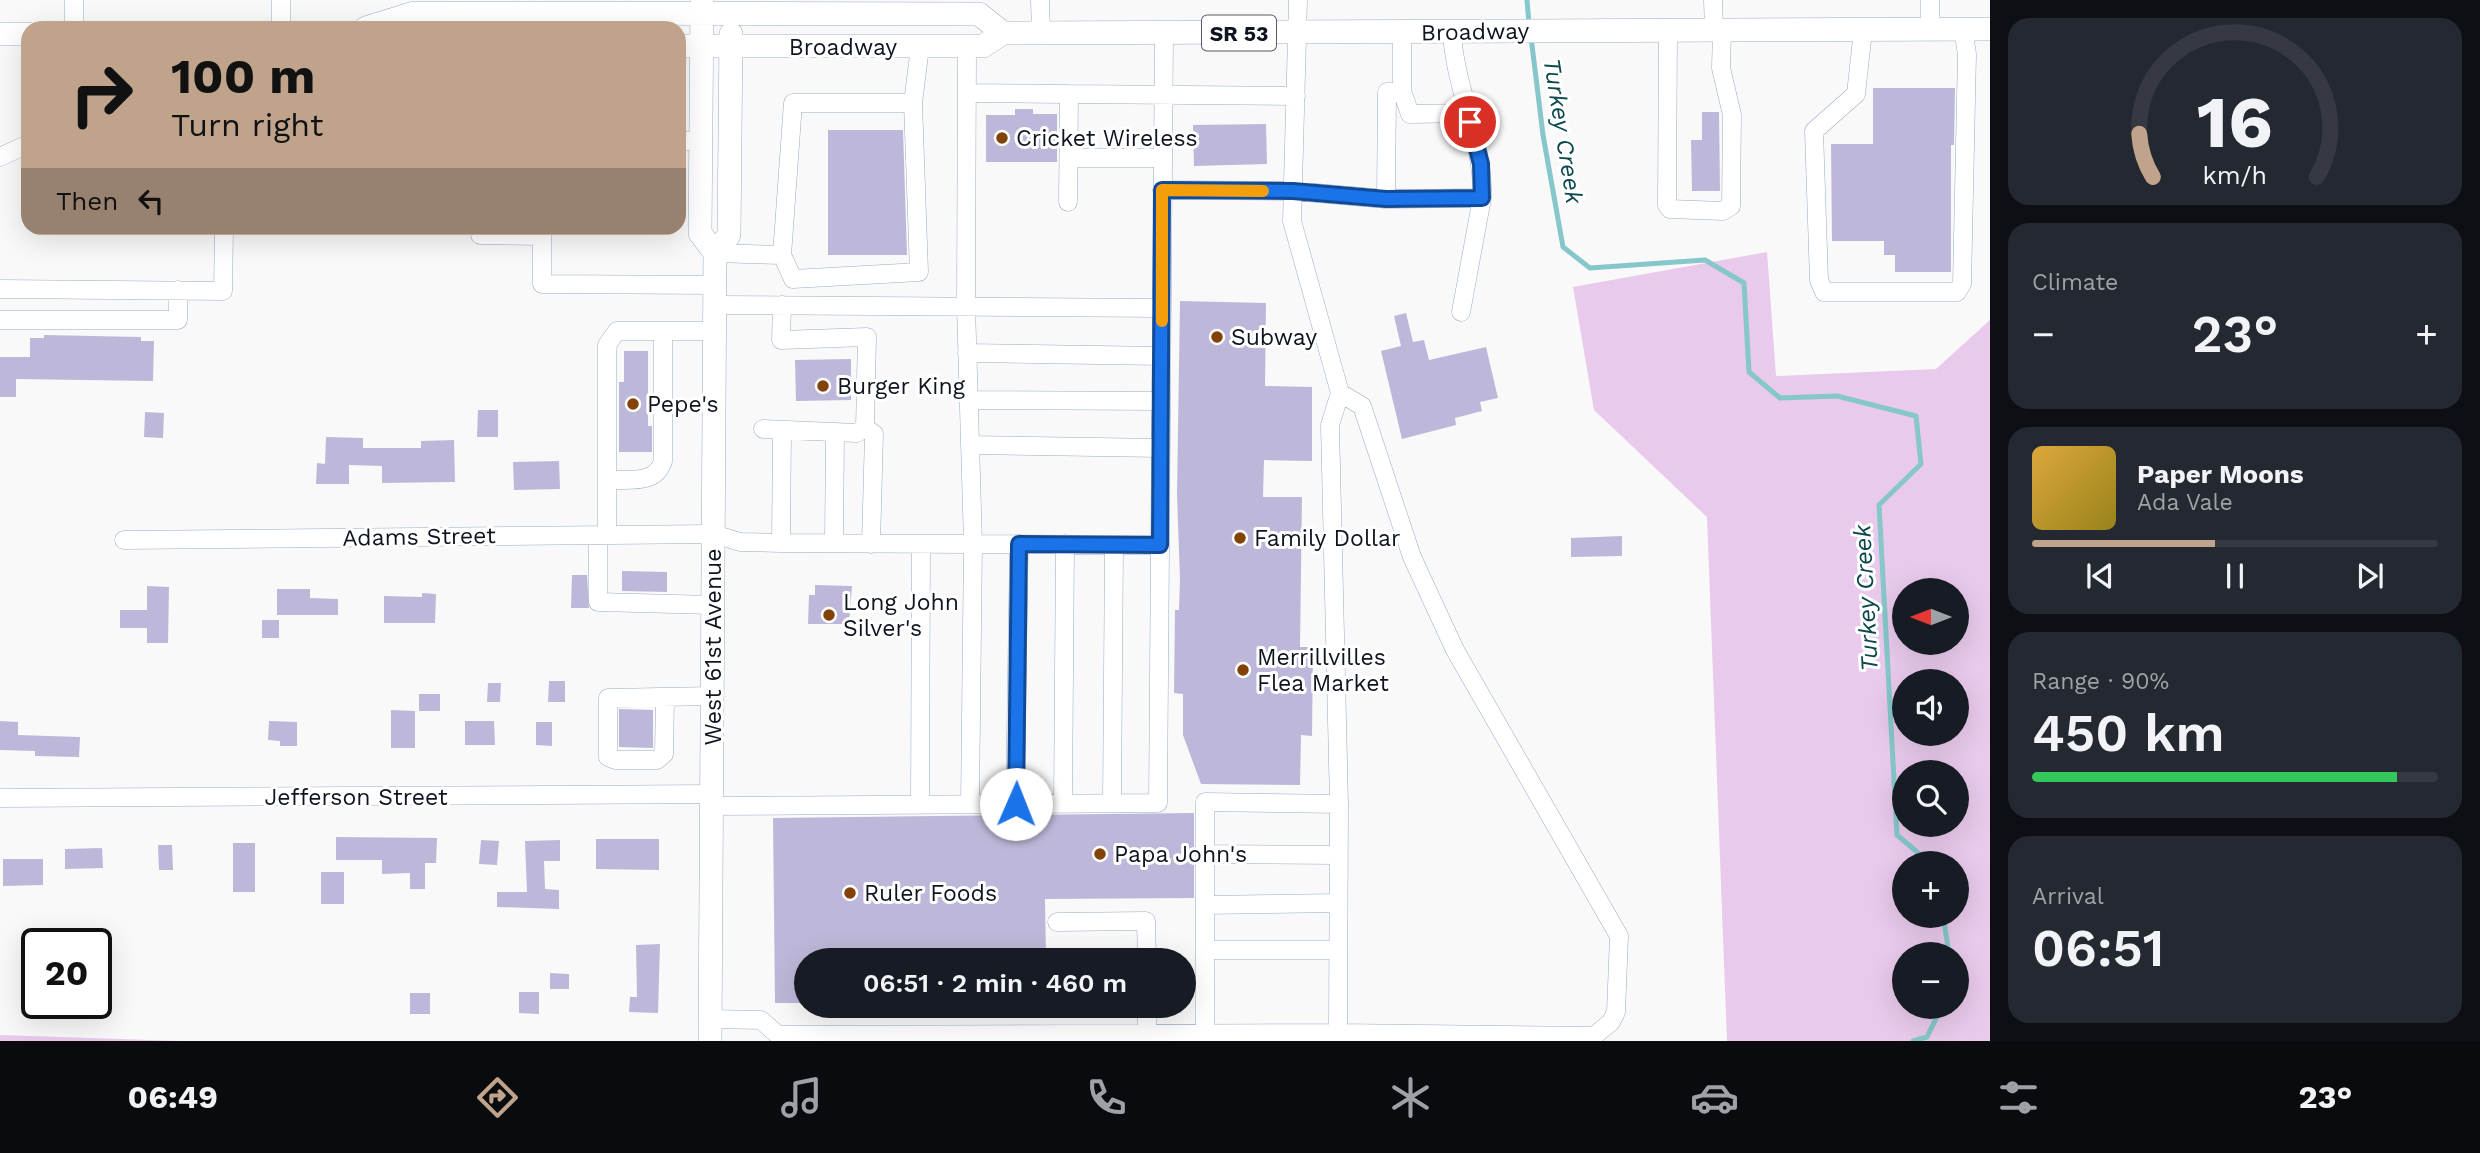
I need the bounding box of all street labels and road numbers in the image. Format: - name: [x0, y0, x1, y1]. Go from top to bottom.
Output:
- road number: SR 53: [1202, 16, 1276, 50]
- street label: Broadway: [1421, 18, 1530, 46]
- street label: Broadway: [789, 34, 897, 61]
- street label: Adams Street: [342, 522, 496, 552]
- street label: West 61st Avenue: [700, 548, 727, 746]
- street label: Jefferson Street: [264, 784, 448, 811]

